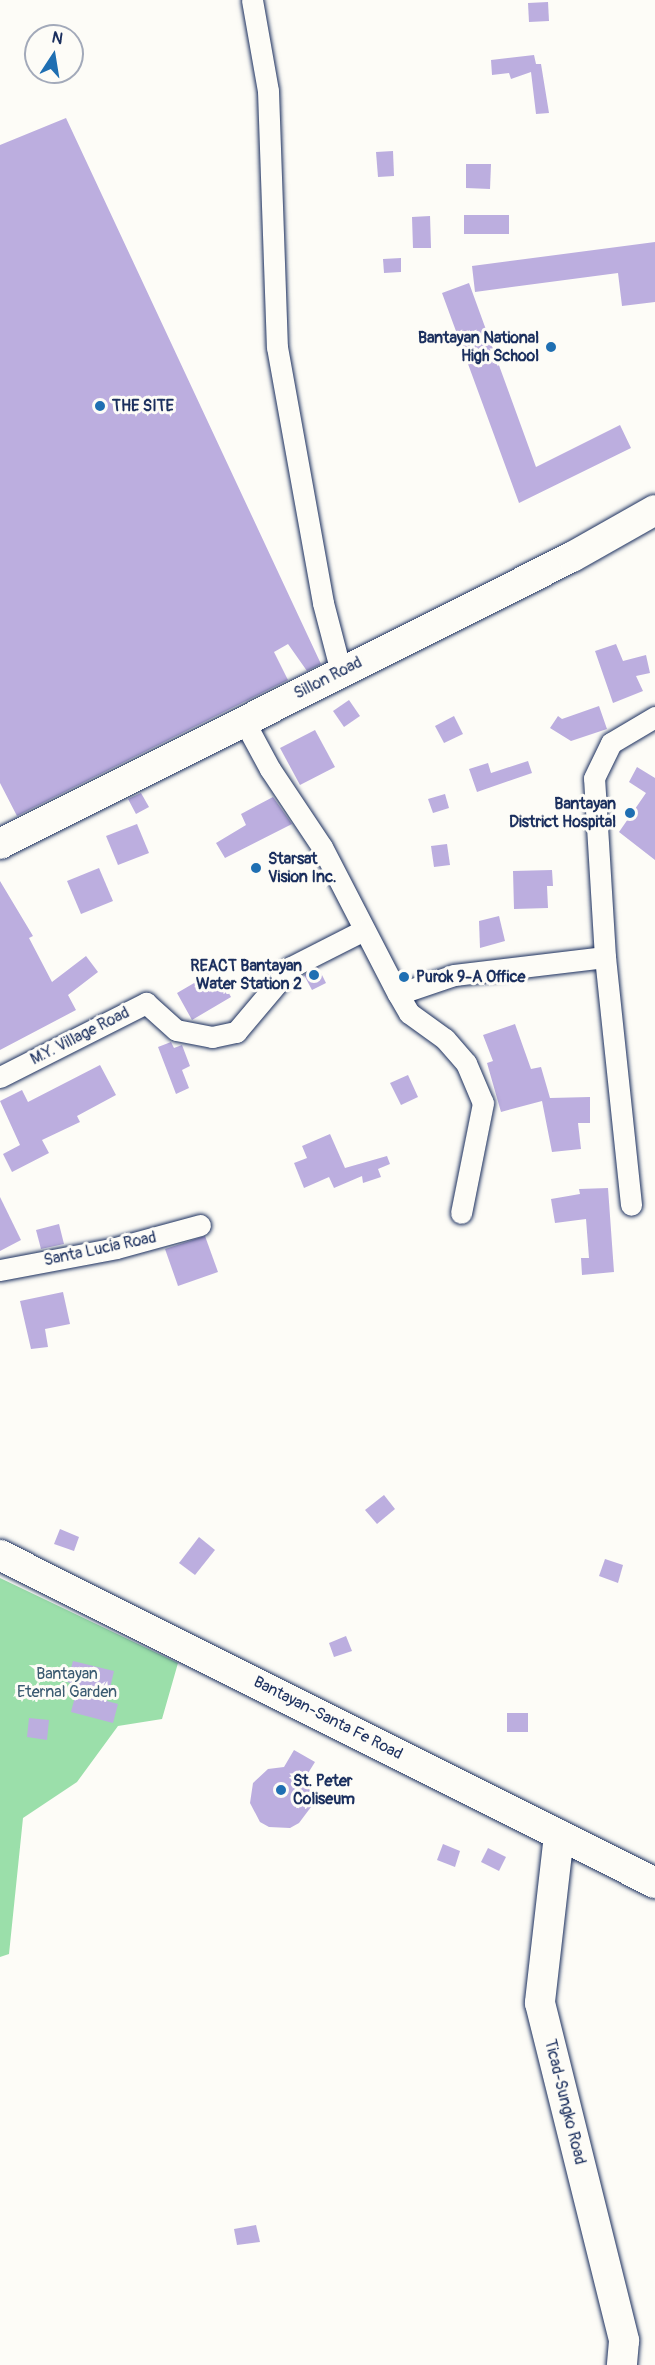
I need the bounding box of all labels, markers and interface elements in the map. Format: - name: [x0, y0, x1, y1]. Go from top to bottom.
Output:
- north arrow: [24, 24, 84, 84]
- text: N: [50, 27, 65, 49]
- place label: Bantayan National High School: [418, 328, 539, 366]
- marker: Bantayan National High School: [544, 340, 558, 354]
- place label: THE SITE: [112, 396, 174, 416]
- marker: THE SITE: [93, 399, 107, 413]
- street label: Sillon Road: [291, 653, 365, 703]
- place label: Bantayan District Hospital: [509, 794, 616, 832]
- marker: Bantayan District Hospital: [621, 804, 639, 822]
- place label: Starsat Vision Inc.: [268, 849, 337, 887]
- marker: Starsat Vision Inc.: [249, 861, 263, 875]
- place label: REACT Bantayan Water Station 2: [190, 956, 302, 994]
- place label: Purok 9-A Office: [416, 967, 525, 987]
- marker: REACT Bantayan Water Station 2: [307, 968, 321, 982]
- marker: Purok 9-A Office: [397, 970, 411, 984]
- street label: M.Y. Village Road: [27, 1003, 133, 1069]
- street label: Santa Lucia Road: [42, 1228, 158, 1270]
- park label: Bantayan Eternal Garden: [17, 1664, 117, 1702]
- street label: Bantayan-Santa Fe Road: [250, 1672, 406, 1764]
- place label: St. Peter Coliseum: [293, 1771, 355, 1809]
- marker: St. Peter Coliseum: [274, 1783, 288, 1797]
- street label: Ticad-Sungko Road: [540, 2037, 590, 2167]

